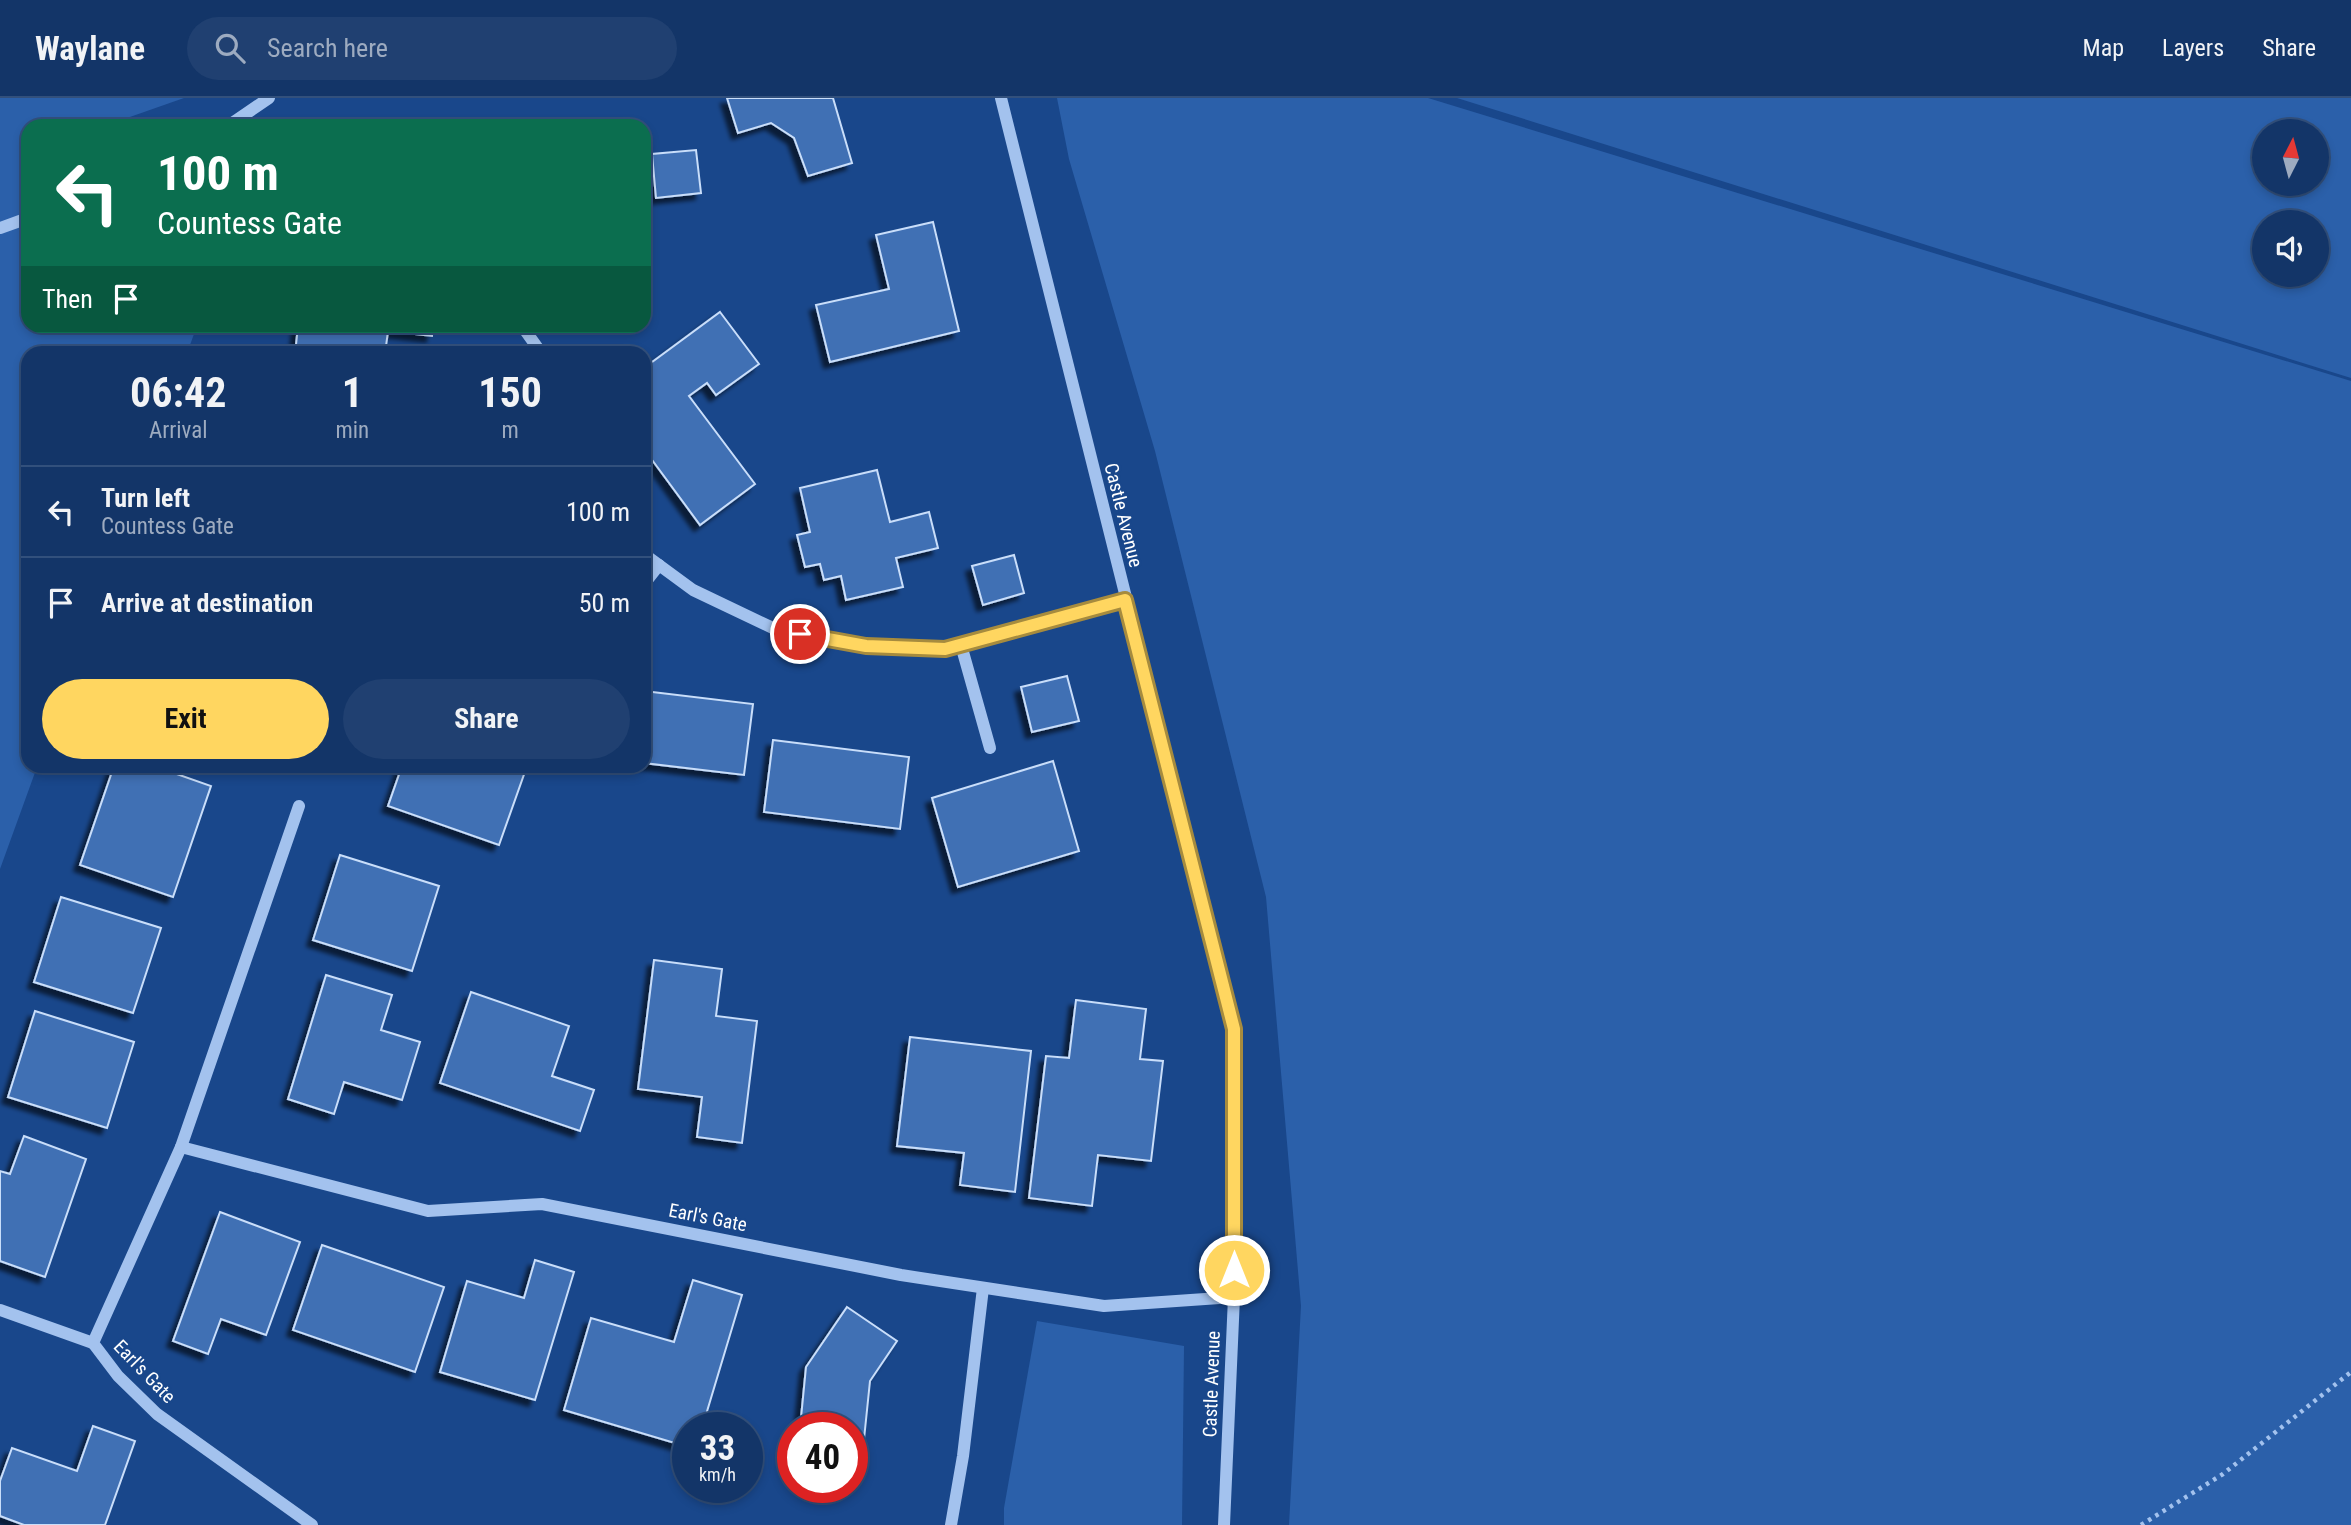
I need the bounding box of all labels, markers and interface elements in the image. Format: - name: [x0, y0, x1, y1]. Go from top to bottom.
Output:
- search box: [187, 17, 677, 80]
- text: Waylane: [35, 29, 145, 68]
- icon: search: [211, 29, 249, 67]
- text: Search here: [267, 33, 388, 63]
- text: Map: [2083, 34, 2124, 62]
- text: Layers: [2162, 34, 2224, 62]
- text: Share: [2262, 34, 2316, 62]
- north arrow: [2252, 119, 2329, 196]
- map controls: [2252, 119, 2329, 287]
- text: 100 m: [157, 145, 279, 202]
- icon: left: [42, 147, 133, 238]
- text: Countess Gate: [157, 204, 342, 242]
- button: sound: [2252, 210, 2329, 287]
- icon: arrive: [107, 280, 145, 318]
- text: Then: [42, 284, 93, 314]
- text: 06:42: [130, 368, 226, 417]
- text: 1: [342, 368, 363, 417]
- text: 150: [478, 368, 542, 417]
- text: Arrival: [149, 417, 207, 444]
- text: min: [335, 417, 369, 444]
- text: m: [501, 417, 519, 444]
- street label: Castle Avenue: [1099, 461, 1148, 570]
- text: Turn left: [101, 483, 190, 513]
- icon: left: [42, 493, 80, 531]
- text: 100 m: [566, 497, 630, 527]
- text: Countess Gate: [101, 513, 234, 540]
- icon: arrive: [42, 584, 80, 622]
- text: Arrive at destination: [101, 588, 313, 618]
- text: 50 m: [579, 588, 630, 618]
- pin: [770, 604, 830, 664]
- icon: arrive: [781, 615, 819, 653]
- button: Exit: [42, 679, 329, 759]
- button: Share: [343, 679, 630, 759]
- street label: Earl's Gate: [667, 1199, 749, 1236]
- position arrow: [1197, 1233, 1271, 1307]
- street label: Castle Avenue: [1198, 1330, 1225, 1438]
- street label: Earl's Gate: [109, 1335, 180, 1408]
- speed limit sign: 40: [777, 1412, 868, 1503]
- text: 33: [700, 1428, 735, 1469]
- text: km/h: [699, 1464, 736, 1485]

